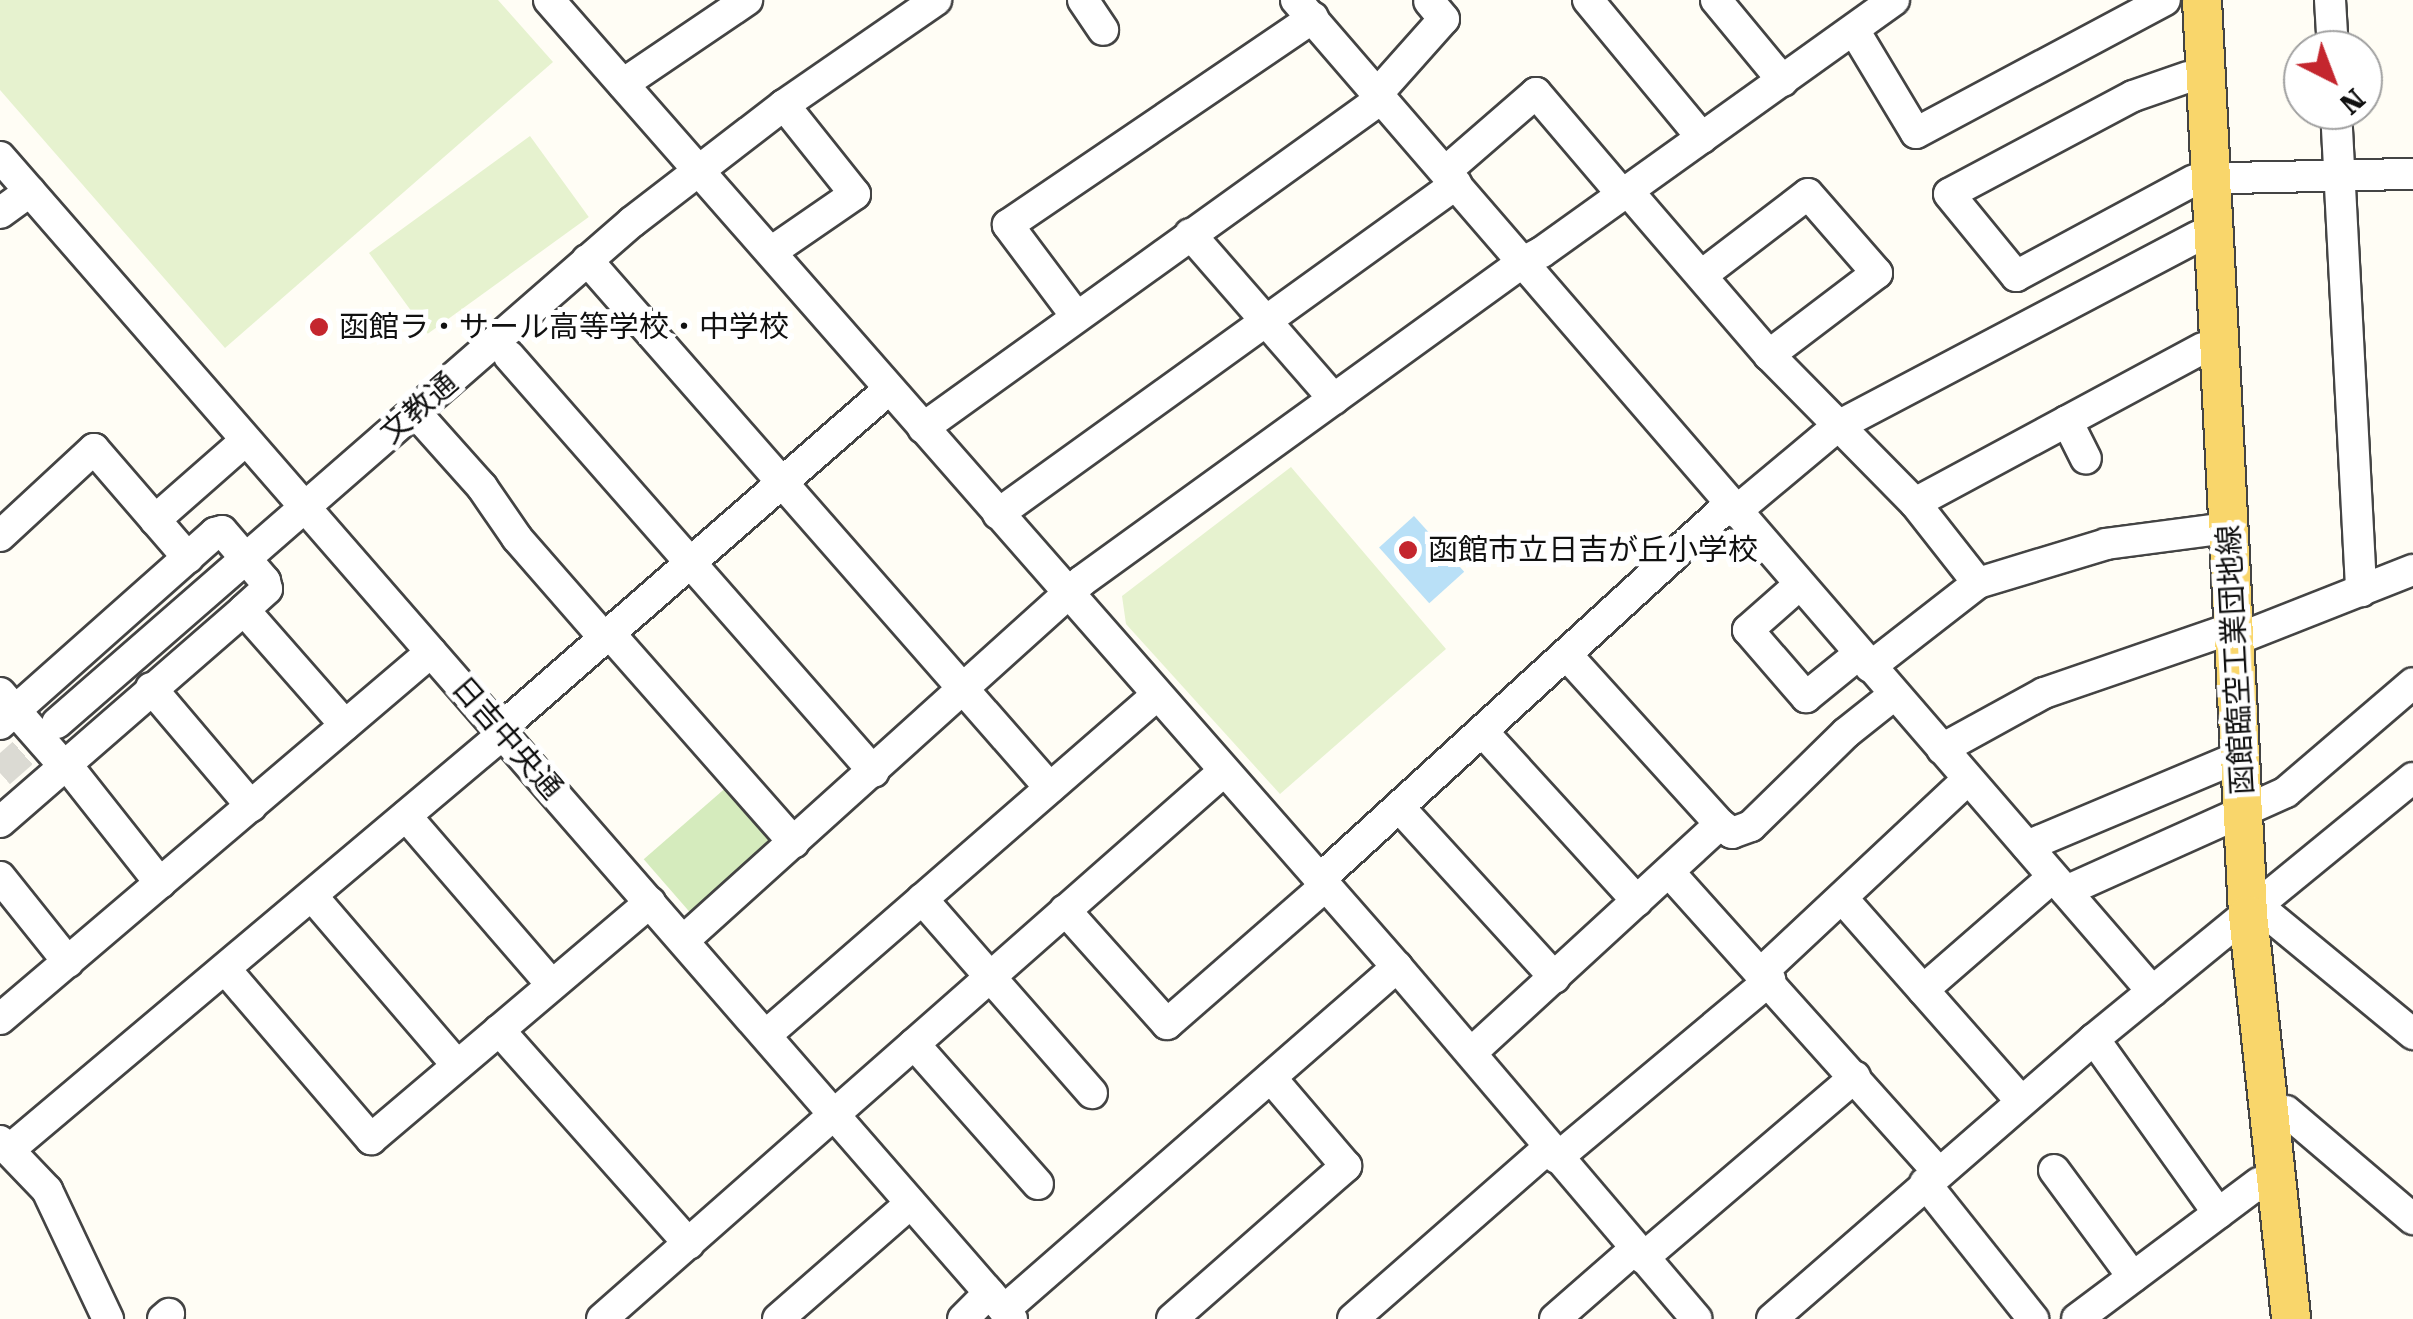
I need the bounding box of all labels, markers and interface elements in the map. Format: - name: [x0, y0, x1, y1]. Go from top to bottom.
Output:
- north arrow: [2283, 30, 2383, 130]
- text: N: [2333, 82, 2371, 121]
- place label: 函館ラ・サール高等学校・中学校: [339, 309, 789, 345]
- marker: 函館ラ・サール高等学校・中学校: [308, 316, 330, 338]
- street label: 文教通: [373, 365, 465, 451]
- street label: 函館臨空工業団地線: [2211, 524, 2261, 796]
- place label: 函館市立日吉が丘小学校: [1428, 532, 1758, 568]
- marker: 函館市立日吉が丘小学校: [1397, 539, 1419, 561]
- street label: 日吉中央通: [444, 670, 570, 806]

